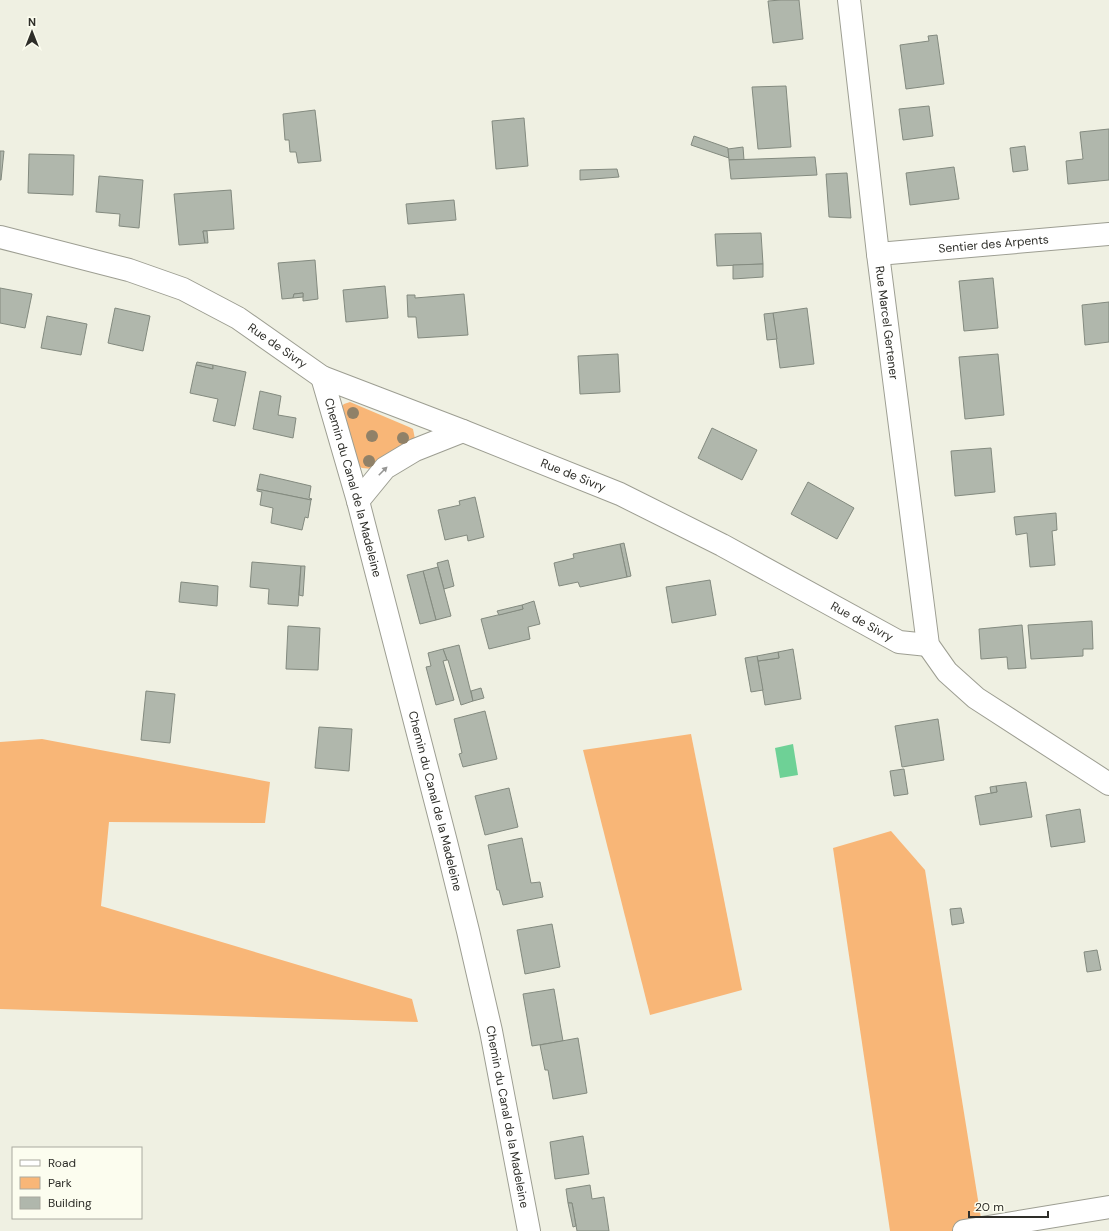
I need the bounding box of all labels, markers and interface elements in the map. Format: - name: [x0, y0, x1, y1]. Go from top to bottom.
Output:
- north arrow: [12, 12, 52, 52]
- text: N: [28, 15, 36, 29]
- street label: Sentier des Arpents: [938, 231, 1049, 257]
- street label: Rue Marcel Gertener: [872, 265, 902, 381]
- street label: Rue de Sivry: [245, 319, 311, 372]
- street label: Chemin du Canal de la Madeleine: [321, 396, 385, 579]
- street label: Rue de Sivry: [538, 455, 609, 496]
- one-way arrow: [378, 466, 388, 476]
- street label: Rue de Sivry: [828, 598, 896, 645]
- street label: Chemin du Canal de la Madeleine: [405, 709, 466, 893]
- street label: Chemin du Canal de la Madeleine: [482, 1024, 532, 1210]
- legend: [12, 1147, 142, 1219]
- text: Road: [48, 1155, 76, 1171]
- text: Park: [48, 1175, 72, 1191]
- scale bar: [969, 1193, 1048, 1219]
- text: Building: [48, 1195, 92, 1211]
- text: 20 m: [975, 1199, 1004, 1215]

